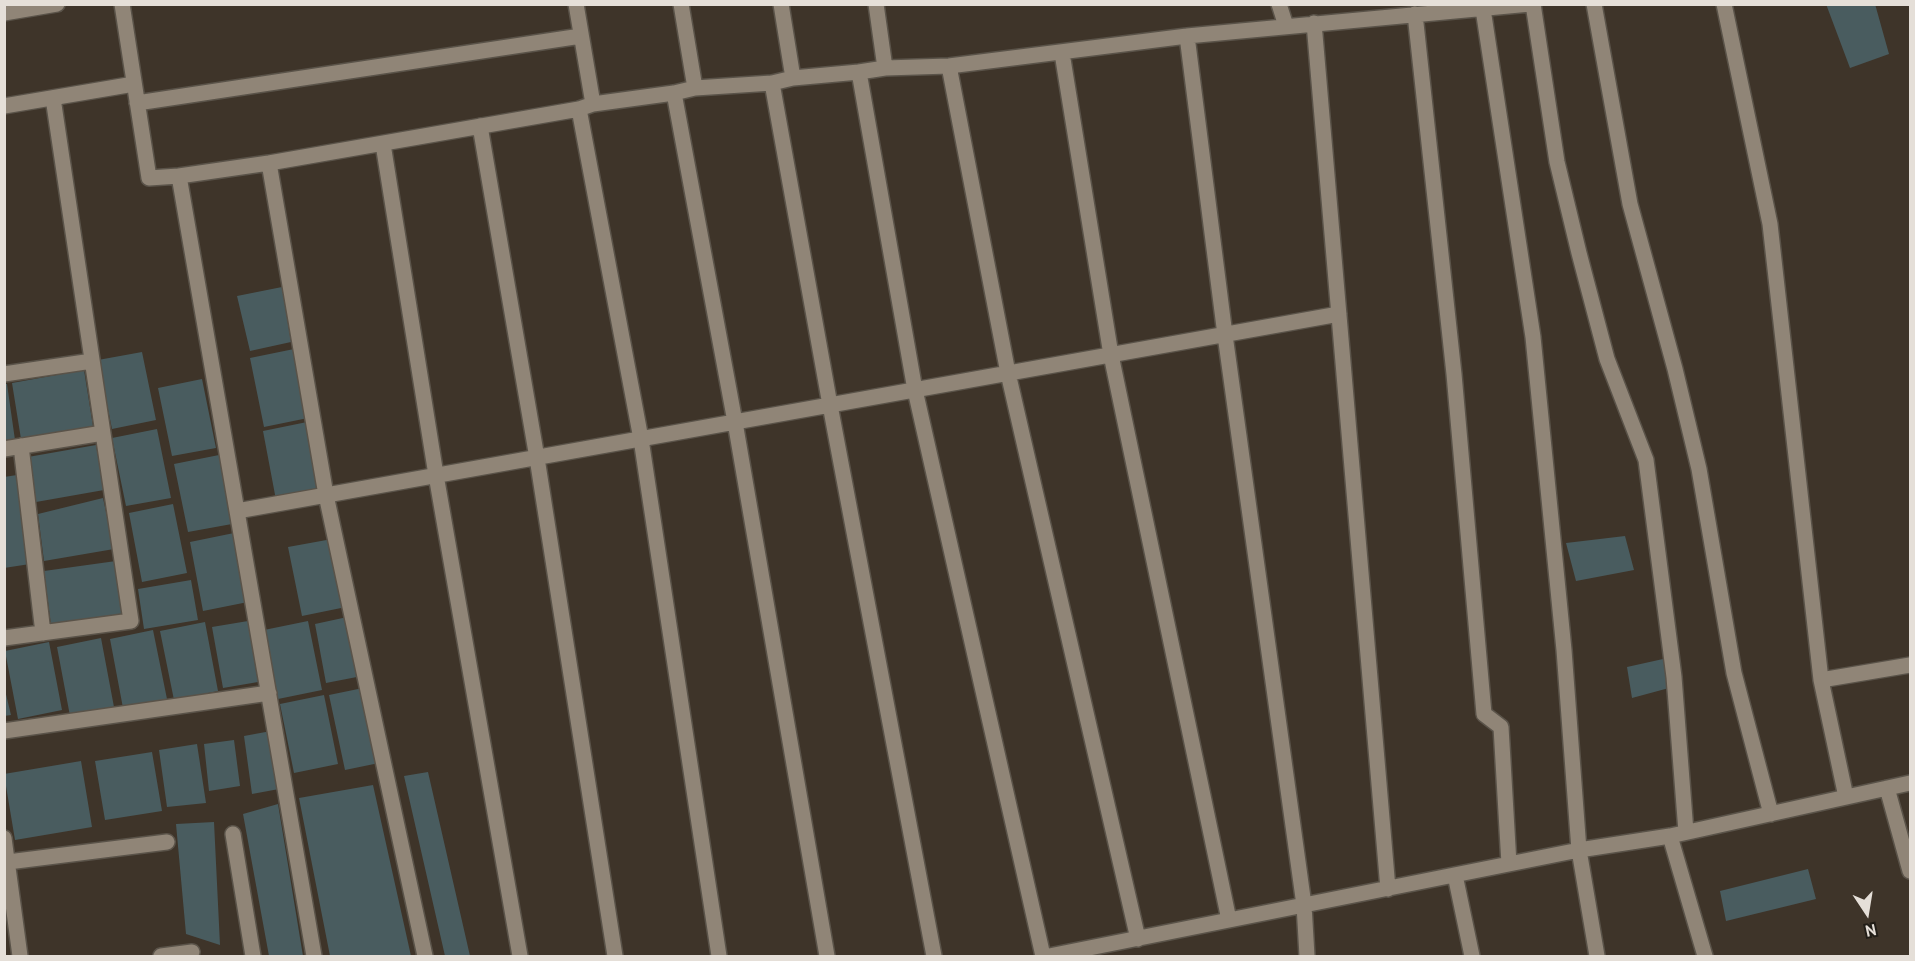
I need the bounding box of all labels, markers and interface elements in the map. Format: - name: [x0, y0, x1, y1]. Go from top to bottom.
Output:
- north arrow: [1837, 883, 1897, 943]
- text: N: [1864, 920, 1878, 941]

